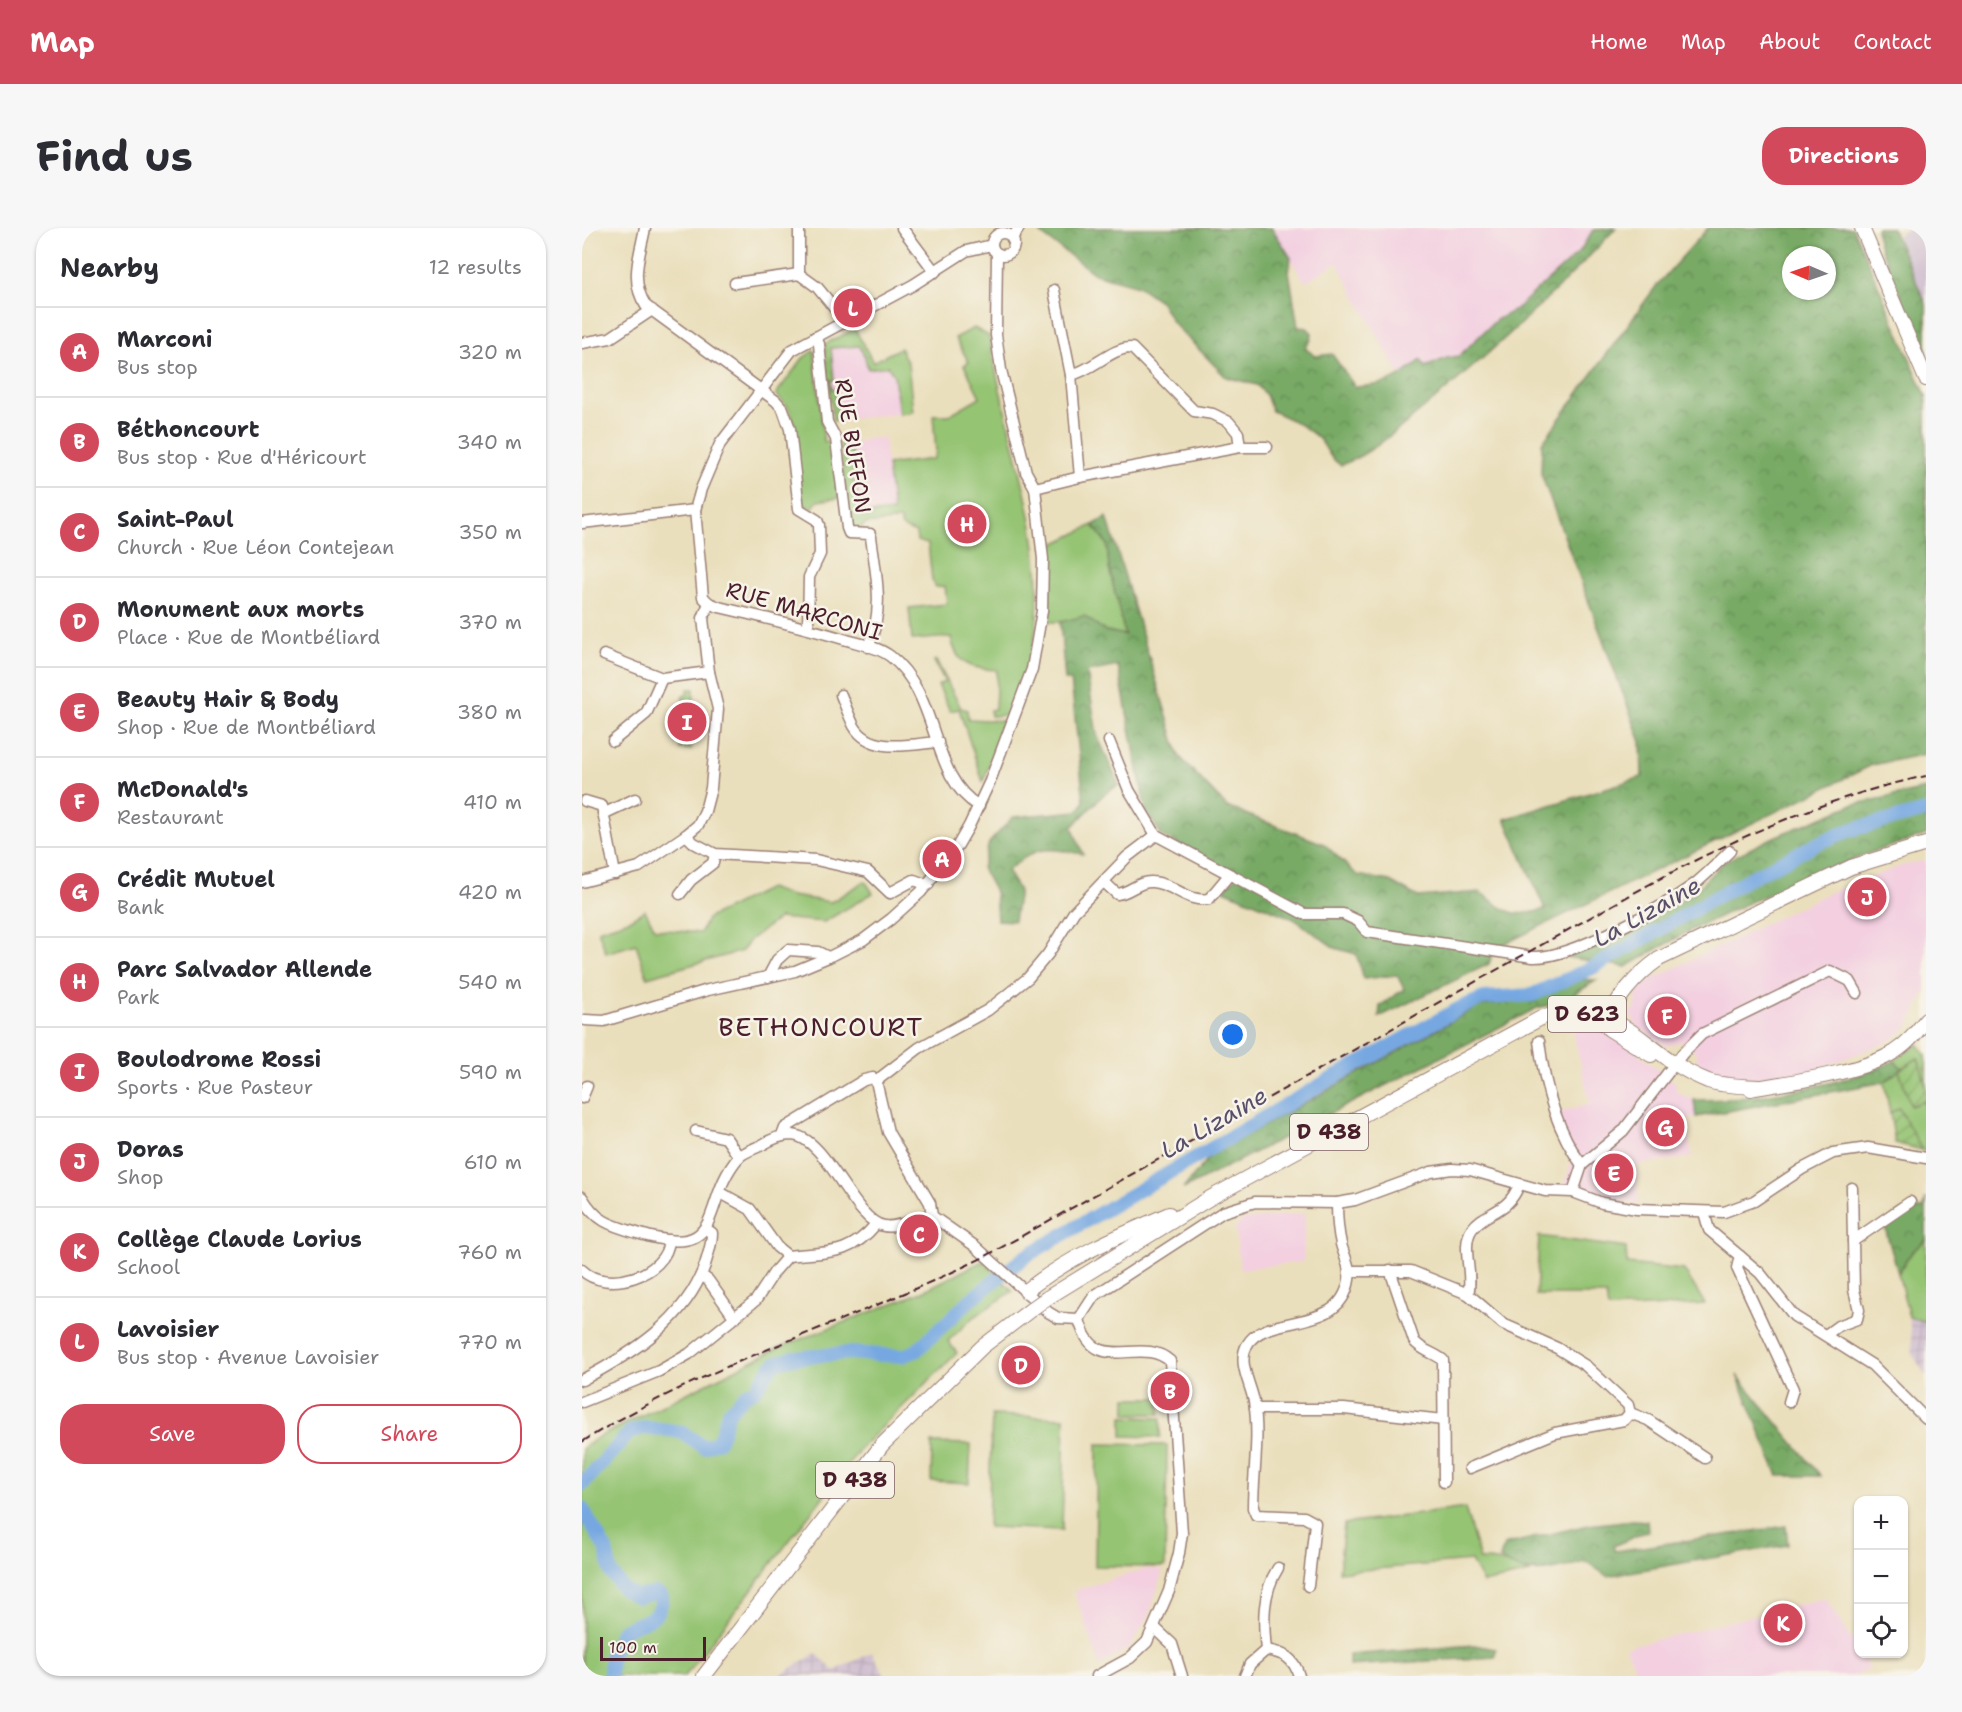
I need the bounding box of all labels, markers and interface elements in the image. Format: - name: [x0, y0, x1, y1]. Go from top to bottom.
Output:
- text: Map: [30, 23, 95, 61]
- text: Home: [1590, 28, 1648, 56]
- text: Map: [1681, 28, 1726, 56]
- text: About: [1759, 28, 1820, 56]
- text: Contact: [1853, 28, 1932, 56]
- button: Directions: [1762, 127, 1926, 185]
- text: Find us: [36, 128, 193, 184]
- north arrow: [1782, 246, 1836, 300]
- text: Nearby: [60, 250, 159, 285]
- text: 12 results: [429, 254, 522, 280]
- pin: L: [834, 286, 872, 331]
- text: Marconi: [117, 325, 212, 354]
- text: A: [72, 339, 87, 365]
- text: 320 m: [458, 339, 522, 365]
- text: Bus stop: [117, 354, 198, 380]
- street label: RUE BUFFON: [828, 377, 878, 515]
- text: Béthoncourt: [117, 415, 259, 444]
- text: B: [73, 429, 86, 455]
- text: 340 m: [457, 429, 522, 455]
- text: Bus stop · Rue d'Héricourt: [117, 444, 367, 470]
- pin: H: [948, 502, 986, 546]
- text: Saint-Paul: [117, 505, 234, 534]
- text: C: [73, 519, 86, 545]
- text: 350 m: [458, 519, 522, 545]
- text: Church · Rue Léon Contejean: [117, 534, 394, 560]
- street label: RUE MARCONI: [723, 575, 885, 647]
- text: Monument aux morts: [117, 595, 364, 624]
- text: D: [72, 609, 87, 635]
- text: 370 m: [458, 609, 522, 635]
- text: Place · Rue de Montbéliard: [117, 624, 380, 650]
- text: Beauty Hair & Body: [117, 685, 339, 714]
- text: E: [73, 699, 86, 725]
- text: 380 m: [457, 699, 522, 725]
- pin: I: [668, 700, 706, 744]
- text: Shop · Rue de Montbéliard: [117, 714, 376, 740]
- text: McDonald's: [117, 775, 248, 804]
- text: F: [74, 789, 85, 815]
- text: 410 m: [463, 789, 522, 815]
- text: Restaurant: [117, 804, 224, 830]
- pin: A: [922, 836, 962, 882]
- text: Crédit Mutuel: [117, 865, 275, 894]
- water label: La Lizaine: [1587, 869, 1707, 955]
- pin: J: [1848, 874, 1886, 920]
- text: G: [71, 879, 88, 905]
- text: 420 m: [458, 879, 522, 905]
- text: Bank: [117, 894, 165, 920]
- text: Parc Salvador Allende: [117, 955, 372, 984]
- text: H: [72, 969, 87, 995]
- text: 540 m: [458, 969, 522, 995]
- text: Park: [117, 984, 160, 1010]
- pin: F: [1648, 994, 1686, 1038]
- road number: D 623: [1548, 996, 1626, 1032]
- district label: BETHONCOURT: [718, 1009, 924, 1044]
- your location: [1218, 1020, 1247, 1049]
- text: Boulodrome Rossi: [117, 1045, 321, 1074]
- text: I: [74, 1059, 85, 1085]
- text: 590 m: [459, 1059, 522, 1085]
- text: Sports · Rue Pasteur: [117, 1074, 313, 1100]
- water label: La Lizaine: [1155, 1080, 1273, 1166]
- pin: G: [1646, 1104, 1684, 1150]
- road number: D 438: [1290, 1114, 1368, 1150]
- text: Doras: [117, 1135, 184, 1164]
- text: J: [73, 1149, 86, 1175]
- text: 610 m: [464, 1149, 522, 1175]
- pin: E: [1594, 1150, 1634, 1196]
- text: Shop: [117, 1164, 164, 1190]
- pin: C: [900, 1212, 938, 1256]
- text: Collège Claude Lorius: [117, 1225, 362, 1254]
- text: K: [73, 1239, 86, 1265]
- text: 760 m: [457, 1239, 522, 1265]
- text: School: [117, 1254, 180, 1280]
- text: Lavoisier: [117, 1315, 219, 1344]
- text: L: [74, 1329, 85, 1355]
- text: 770 m: [458, 1329, 522, 1355]
- pin: D: [1002, 1342, 1040, 1388]
- text: Bus stop · Avenue Lavoisier: [117, 1344, 380, 1370]
- pin: B: [1150, 1368, 1190, 1414]
- button: Save: [60, 1404, 285, 1464]
- button: Share: [297, 1404, 522, 1464]
- road number: D 438: [816, 1462, 894, 1498]
- map controls: [1854, 1496, 1908, 1658]
- button: +: [1854, 1496, 1908, 1550]
- button: −: [1854, 1550, 1908, 1604]
- pin: K: [1764, 1600, 1802, 1646]
- button: locate: [1854, 1604, 1908, 1658]
- scale bar: [600, 1634, 706, 1662]
- text: 100 m: [609, 1637, 657, 1658]

